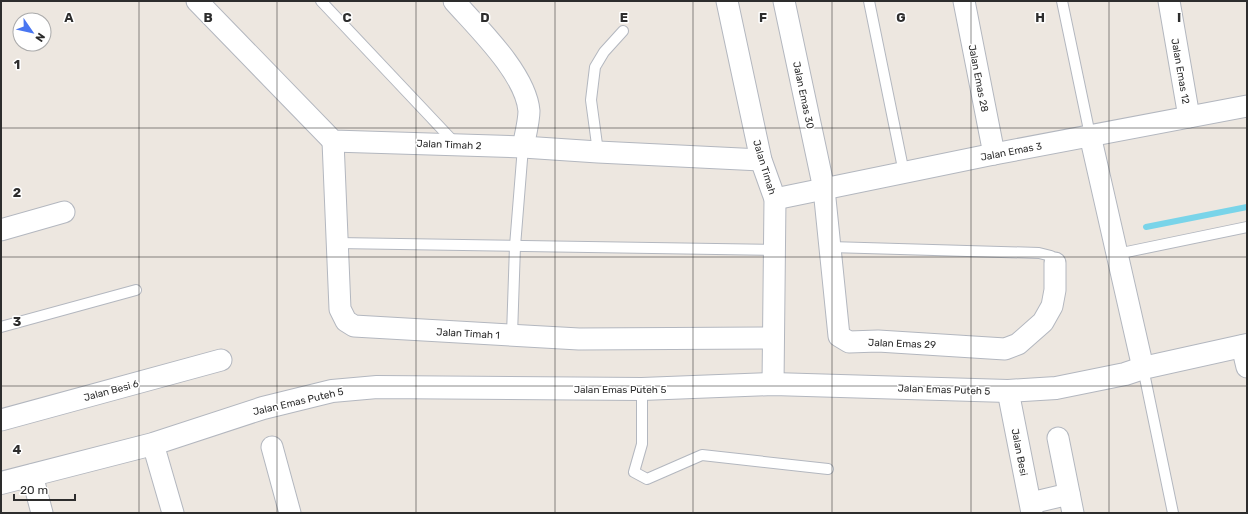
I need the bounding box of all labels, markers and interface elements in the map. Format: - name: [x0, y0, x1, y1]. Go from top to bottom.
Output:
- text: A: [64, 10, 74, 25]
- text: B: [203, 10, 213, 25]
- text: C: [342, 10, 352, 25]
- text: D: [480, 10, 490, 25]
- text: E: [620, 10, 628, 25]
- text: F: [759, 10, 767, 25]
- text: G: [896, 10, 906, 25]
- text: H: [1035, 10, 1045, 25]
- text: I: [1177, 10, 1181, 25]
- north arrow: [12, 12, 52, 52]
- text: N: [32, 30, 47, 44]
- street label: Jalan Emas 12: [1168, 37, 1192, 105]
- street label: Jalan Emas 28: [966, 43, 990, 113]
- text: 1: [14, 57, 20, 72]
- street label: Jalan Emas 30: [790, 60, 816, 130]
- street label: Jalan Timah 2: [416, 138, 482, 152]
- street label: Jalan Timah: [750, 138, 778, 196]
- street label: Jalan Emas 3: [979, 140, 1043, 164]
- text: 2: [13, 185, 21, 200]
- text: 3: [13, 314, 22, 329]
- street label: Jalan Timah 1: [436, 326, 500, 342]
- street label: Jalan Emas 29: [868, 337, 936, 351]
- street label: Jalan Besi 6: [82, 378, 140, 404]
- street label: Jalan Emas Puteh 5: [897, 382, 991, 398]
- street label: Jalan Emas Puteh 5: [574, 384, 666, 396]
- street label: Jalan Emas Puteh 5: [252, 386, 345, 418]
- street label: Jalan Besi: [1009, 427, 1029, 477]
- text: 4: [13, 442, 22, 457]
- scale bar: [14, 476, 75, 502]
- text: 20 m: [20, 483, 48, 497]

